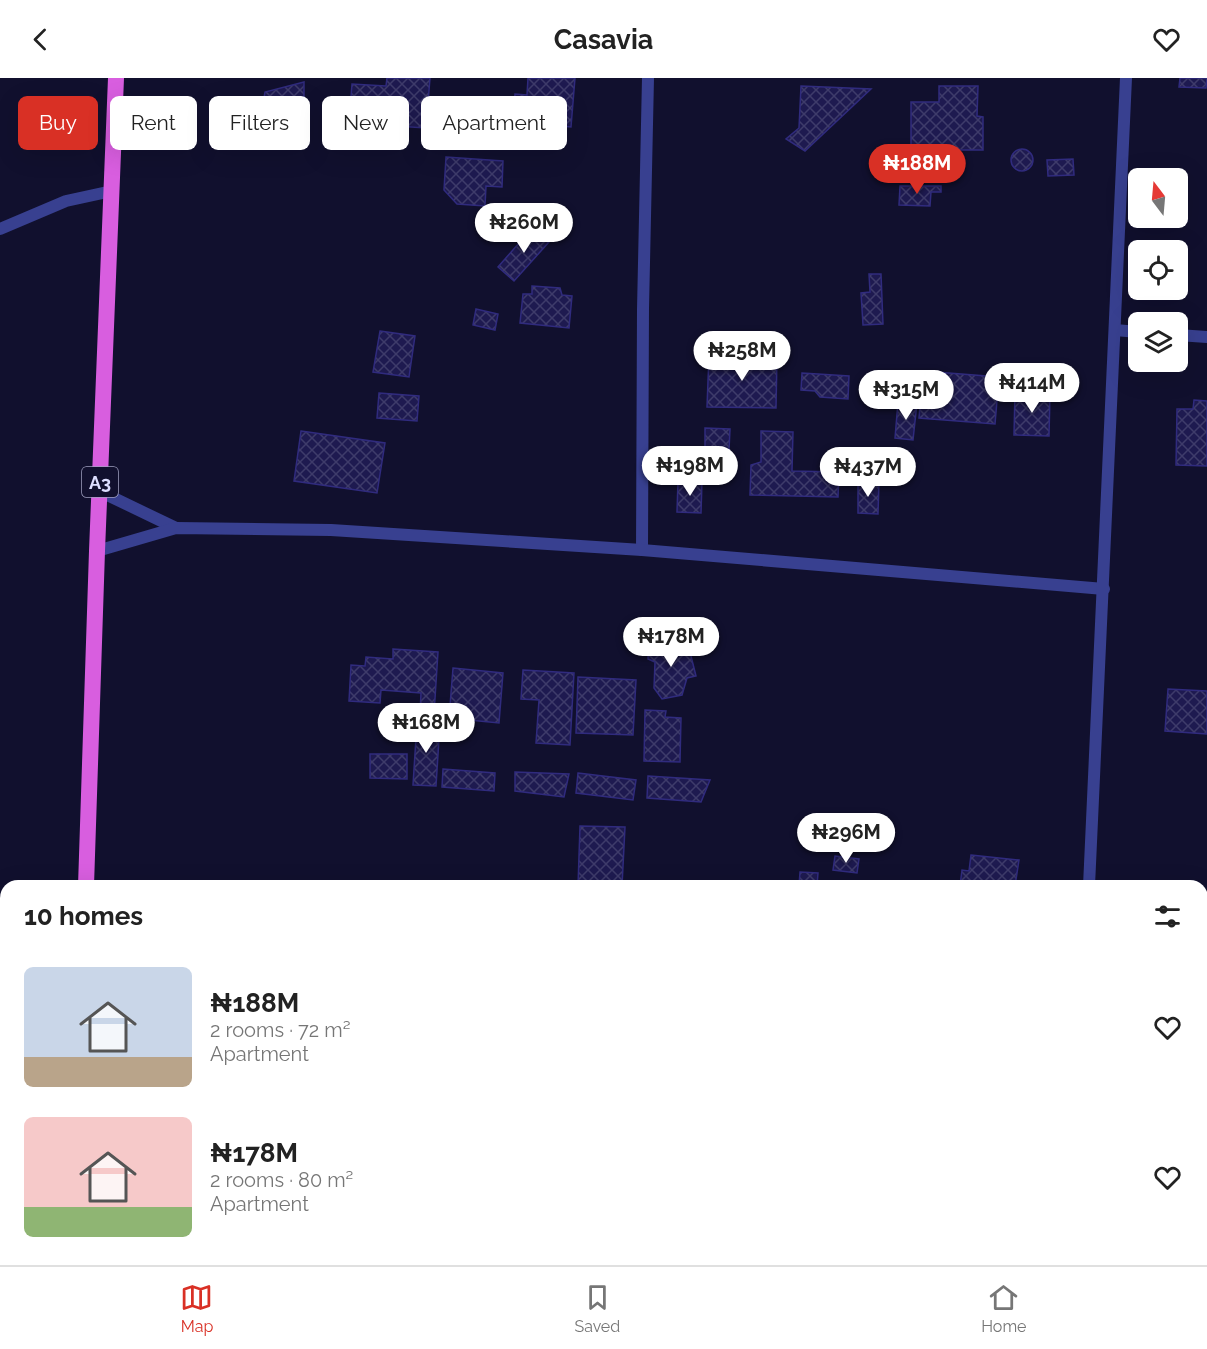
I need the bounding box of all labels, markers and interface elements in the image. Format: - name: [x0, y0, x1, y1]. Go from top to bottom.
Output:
- icon: back: [24, 23, 57, 56]
- icon: heart: [1150, 23, 1183, 56]
- text: Casavia: [554, 24, 653, 55]
- chip: Buy: [18, 96, 98, 150]
- chip: Rent: [110, 96, 197, 150]
- chip: Filters: [209, 96, 310, 150]
- chip: New: [322, 96, 409, 150]
- chip: Apartment: [421, 96, 567, 150]
- pin: ₦188M: [875, 144, 959, 195]
- text: ₦188M: [883, 151, 951, 175]
- north arrow: [1128, 168, 1188, 228]
- map controls: [1128, 168, 1188, 372]
- pin: ₦260M: [482, 203, 566, 254]
- text: ₦260M: [489, 210, 559, 234]
- button: locate: [1128, 240, 1188, 300]
- button: layers: [1128, 312, 1188, 372]
- pin: ₦258M: [700, 331, 784, 382]
- text: ₦258M: [708, 338, 776, 362]
- pin: ₦414M: [990, 363, 1074, 414]
- pin: ₦315M: [864, 370, 948, 421]
- text: ₦414M: [998, 370, 1066, 394]
- text: ₦315M: [873, 377, 939, 401]
- pin: ₦198M: [648, 446, 732, 497]
- pin: ₦437M: [826, 447, 910, 498]
- text: ₦198M: [656, 453, 724, 477]
- text: ₦437M: [834, 454, 902, 478]
- road number: A3: [82, 467, 118, 497]
- pin: ₦178M: [629, 617, 713, 668]
- text: ₦178M: [637, 624, 705, 648]
- pin: ₦168M: [384, 703, 468, 754]
- text: ₦168M: [392, 710, 460, 734]
- pin: ₦296M: [804, 813, 888, 864]
- text: ₦296M: [811, 820, 881, 844]
- icon: filters: [1151, 900, 1184, 933]
- text: 10 homes: [24, 901, 143, 931]
- text: ₦188M: [210, 988, 299, 1018]
- icon: home: [72, 991, 144, 1063]
- icon: heart: [1151, 1011, 1184, 1044]
- text: 2 rooms · 72 m²: [210, 1018, 350, 1042]
- text: Apartment: [210, 1042, 309, 1066]
- text: ₦178M: [210, 1138, 298, 1168]
- icon: home: [72, 1141, 144, 1213]
- icon: heart: [1151, 1161, 1184, 1194]
- text: 2 rooms · 80 m²: [210, 1168, 353, 1192]
- text: Apartment: [210, 1192, 309, 1216]
- tab: Map: [180, 1281, 213, 1336]
- tab: Saved: [574, 1281, 620, 1336]
- tab: Home: [981, 1281, 1026, 1336]

